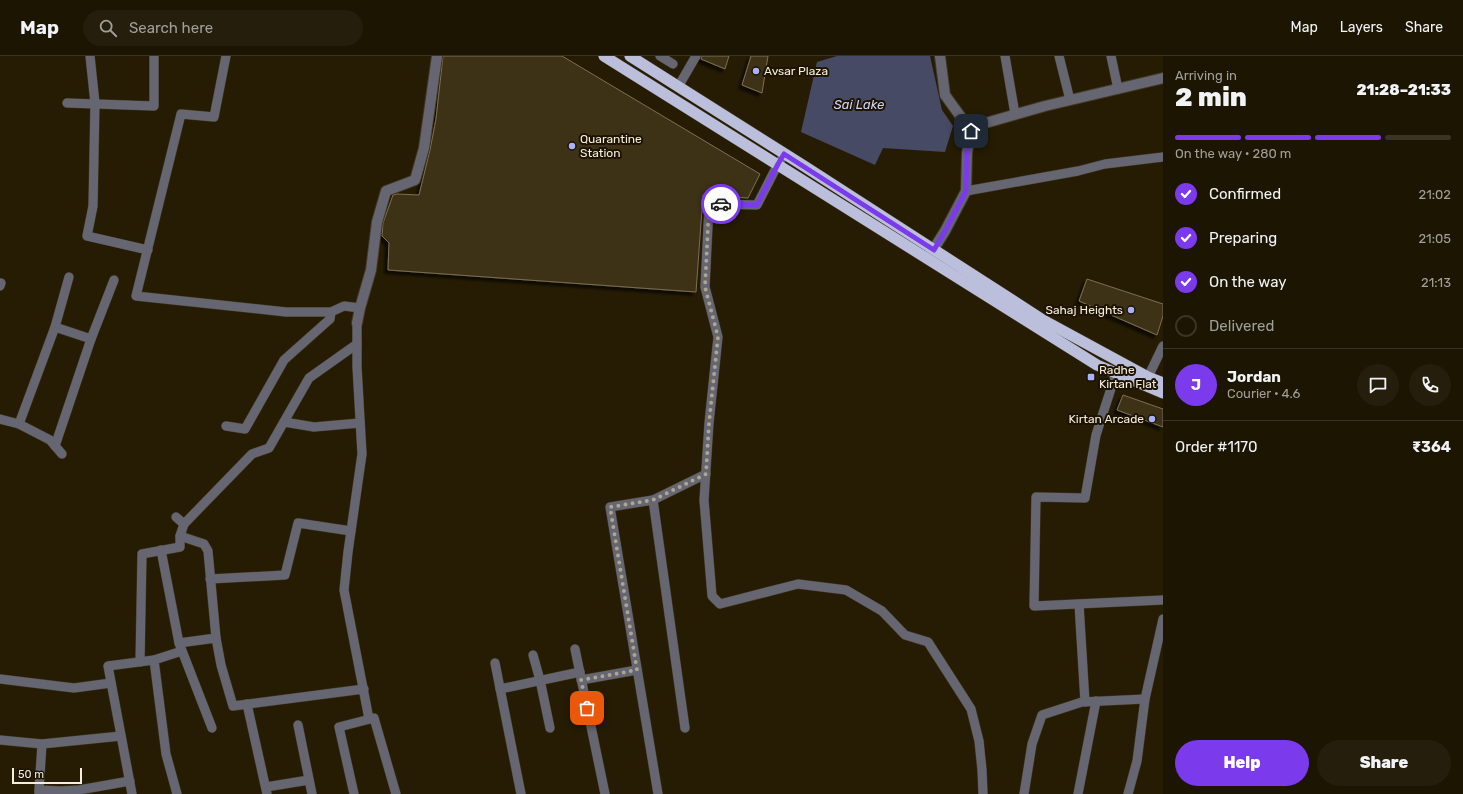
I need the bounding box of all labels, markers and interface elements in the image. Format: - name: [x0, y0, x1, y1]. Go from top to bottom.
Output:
- search box: [83, 10, 363, 46]
- text: Map: [20, 16, 59, 39]
- icon: search: [97, 17, 119, 39]
- text: Search here: [129, 19, 213, 37]
- text: Map: [1291, 19, 1318, 36]
- text: Layers: [1340, 19, 1383, 36]
- text: Share: [1405, 19, 1443, 36]
- place label: Avsar Plaza: [764, 64, 828, 78]
- marker: Avsar Plaza: [751, 66, 761, 76]
- text: Arriving in: [1175, 68, 1237, 83]
- text: 21:28–21:33: [1356, 81, 1451, 99]
- text: 2 min: [1175, 82, 1247, 113]
- water label: Sai Lake: [834, 97, 884, 112]
- pin: [954, 114, 988, 148]
- icon: home: [960, 120, 982, 142]
- place label: Quarantine Station: [580, 132, 642, 160]
- marker: Quarantine Station: [567, 141, 577, 151]
- text: On the way · 280 m: [1175, 146, 1291, 161]
- icon: check: [1175, 183, 1197, 205]
- courier: [701, 184, 741, 224]
- text: Confirmed: [1209, 185, 1281, 203]
- text: 21:02: [1419, 187, 1451, 202]
- icon: car: [710, 193, 732, 215]
- icon: check: [1175, 227, 1197, 249]
- text: Preparing: [1209, 229, 1277, 247]
- text: 21:05: [1418, 231, 1451, 246]
- icon: check: [1175, 271, 1197, 293]
- text: On the way: [1209, 273, 1287, 291]
- text: 21:13: [1421, 275, 1451, 290]
- place label: Sahaj Heights: [1045, 303, 1123, 317]
- marker: Sahaj Heights: [1126, 305, 1136, 315]
- text: Delivered: [1209, 317, 1274, 335]
- place label: Radhe Kirtan Flat: [1099, 363, 1157, 391]
- button: chat: [1357, 364, 1399, 406]
- button: phone: [1409, 364, 1451, 406]
- text: Jordan: [1227, 368, 1281, 386]
- marker: Radhe Kirtan Flat: [1086, 372, 1096, 382]
- text: J: [1191, 376, 1201, 394]
- text: Courier · 4.6: [1227, 386, 1300, 401]
- place label: Kirtan Arcade: [1069, 412, 1144, 426]
- marker: Kirtan Arcade: [1147, 414, 1157, 424]
- text: Order #1170: [1175, 438, 1258, 456]
- text: ₹364: [1412, 438, 1451, 456]
- pin: [570, 691, 604, 725]
- icon: bag: [576, 697, 598, 719]
- button: Help: [1175, 740, 1309, 786]
- button: Share: [1317, 740, 1451, 786]
- scale bar: [12, 766, 82, 785]
- text: 50 m: [18, 768, 44, 781]

